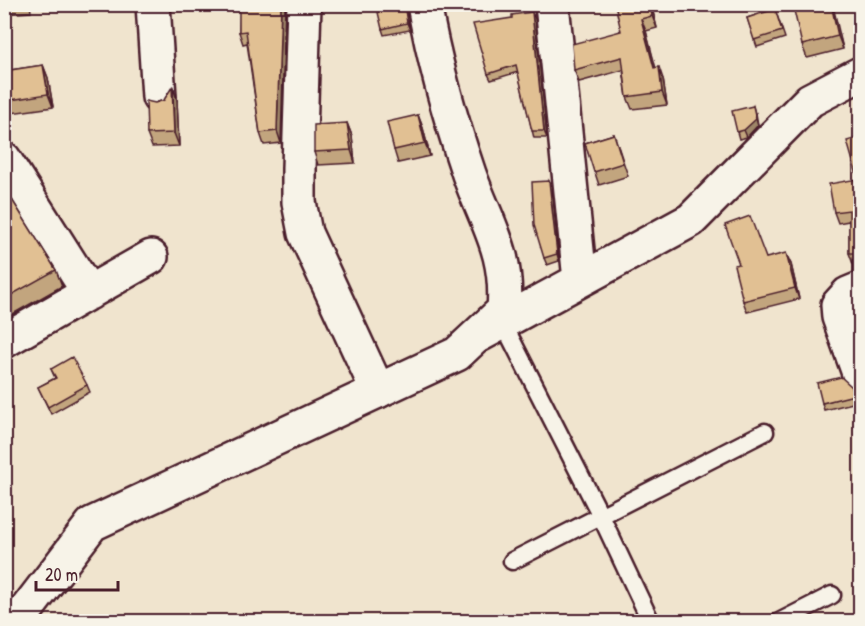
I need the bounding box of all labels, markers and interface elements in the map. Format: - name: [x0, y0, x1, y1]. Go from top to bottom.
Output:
- scale bar: [36, 554, 118, 592]
- text: 20 m: [45, 562, 78, 587]

